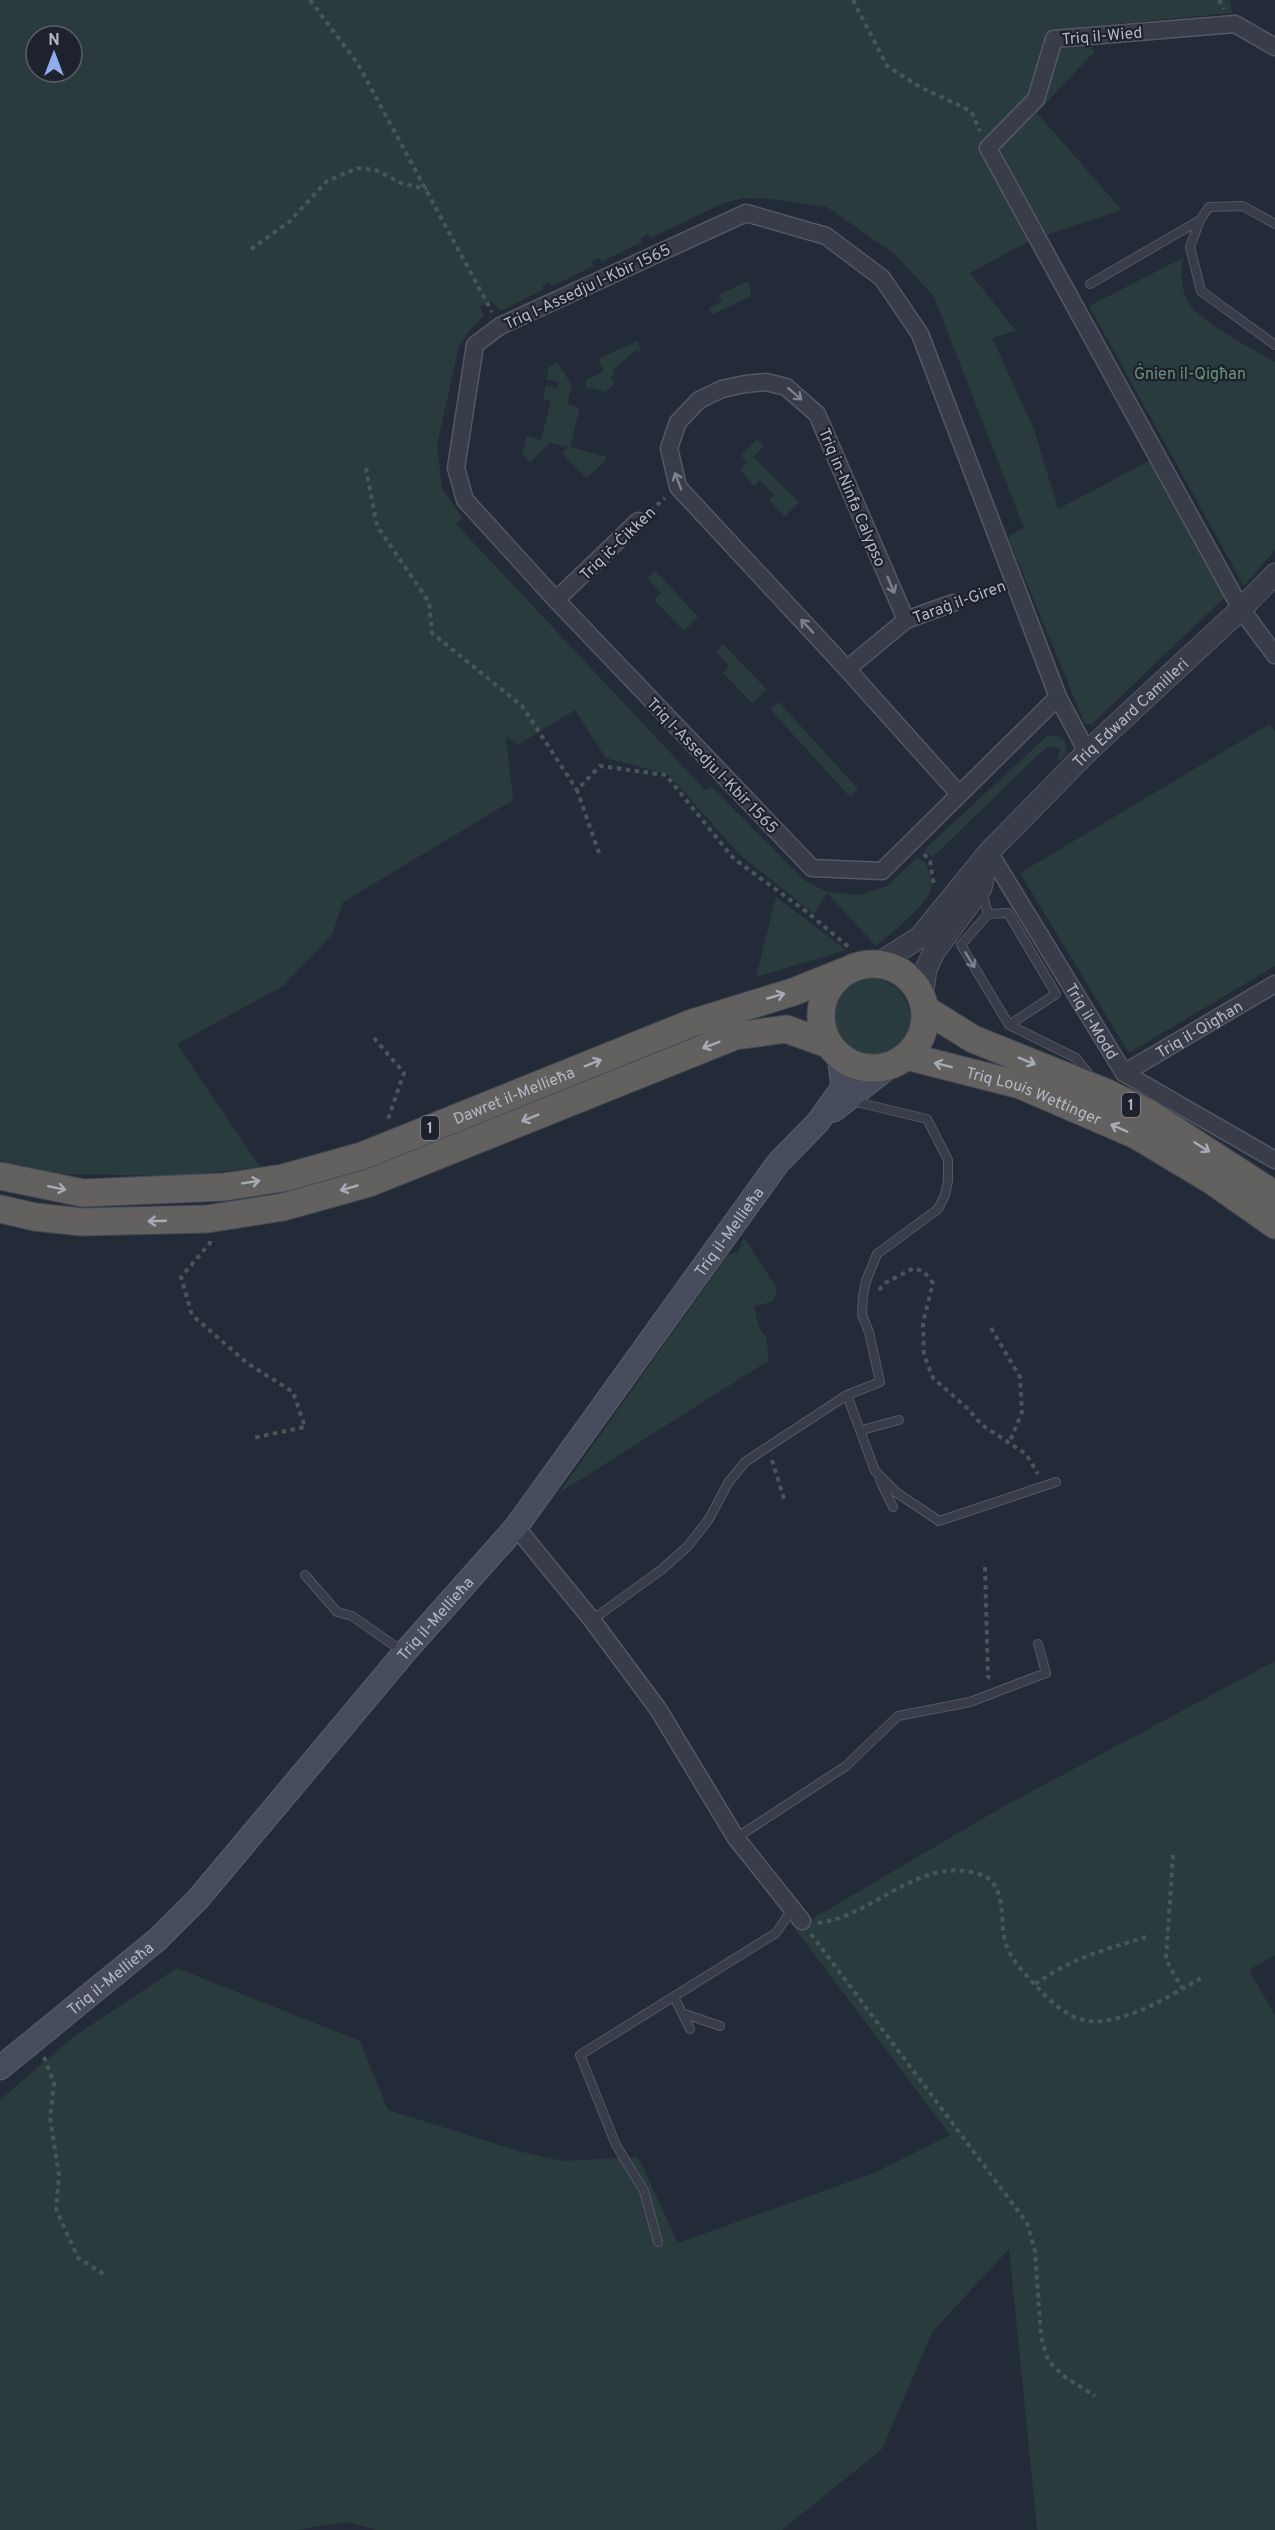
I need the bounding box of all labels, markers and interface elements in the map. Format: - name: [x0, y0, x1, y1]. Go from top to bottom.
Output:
- north arrow: [24, 24, 84, 84]
- street label: Triq il-Wied: [1061, 24, 1143, 50]
- text: N: [48, 31, 60, 51]
- street label: Triq l-Assedju l-Kbir 1565: [501, 240, 674, 335]
- park label: Ġnien il-Qigħan: [1134, 363, 1246, 385]
- one-way arrow: [787, 387, 802, 401]
- street label: Triq in-Ninfa Calypso: [813, 425, 889, 570]
- one-way arrow: [672, 473, 683, 491]
- street label: Triq iċ-Ċikken: [575, 502, 661, 586]
- one-way arrow: [886, 576, 897, 594]
- street label: Taraġ il-Giren: [910, 577, 1009, 629]
- one-way arrow: [800, 618, 815, 633]
- street label: Triq Edward Camilleri: [1069, 655, 1194, 773]
- street label: Triq l-Assedju l-Kbir 1565: [641, 694, 782, 839]
- one-way arrow: [964, 951, 976, 968]
- street label: Triq il-Modd: [1060, 980, 1121, 1064]
- one-way arrow: [766, 990, 785, 1001]
- street label: Triq il-Qigħan: [1153, 997, 1247, 1064]
- one-way arrow: [703, 1041, 721, 1052]
- one-way arrow: [1017, 1056, 1036, 1067]
- one-way arrow: [583, 1057, 602, 1068]
- one-way arrow: [934, 1059, 953, 1071]
- street label: Dawret il-Mellieħa: [451, 1063, 578, 1130]
- street label: Triq Louis Wettinger: [963, 1064, 1104, 1131]
- road number: 1: [1122, 1093, 1140, 1117]
- one-way arrow: [522, 1113, 540, 1124]
- road number: 1: [421, 1116, 439, 1140]
- one-way arrow: [1110, 1121, 1128, 1133]
- one-way arrow: [1193, 1140, 1210, 1153]
- one-way arrow: [241, 1177, 261, 1188]
- one-way arrow: [48, 1182, 67, 1194]
- one-way arrow: [340, 1183, 359, 1195]
- street label: Triq il-Mellieħa: [691, 1184, 769, 1281]
- one-way arrow: [148, 1215, 168, 1226]
- street label: Triq il-Mellieħa: [394, 1573, 479, 1666]
- street label: Triq il-Mellieħa: [64, 1939, 159, 2021]

